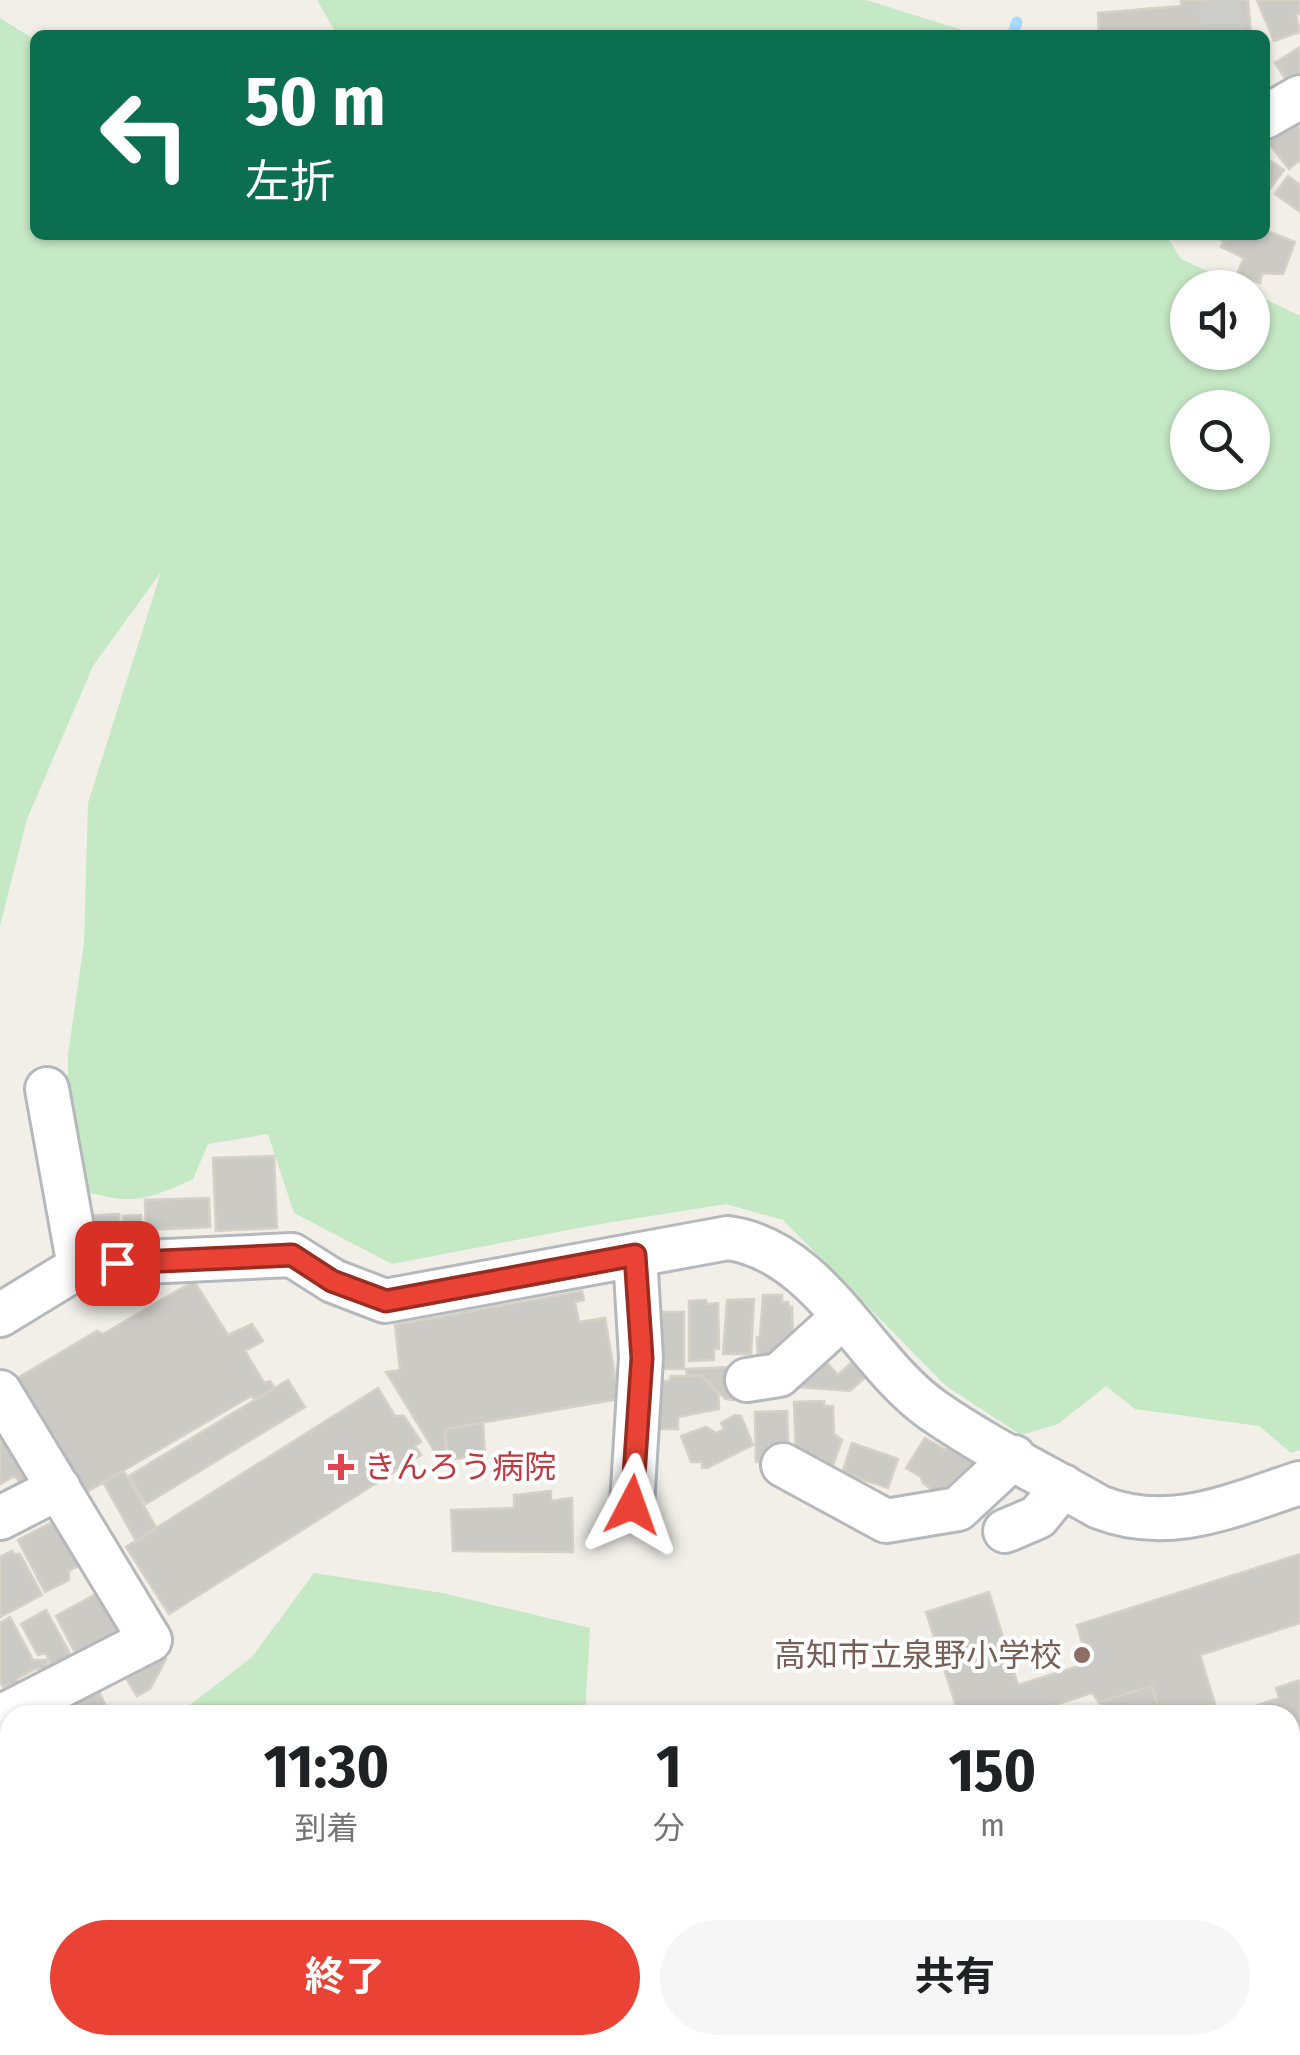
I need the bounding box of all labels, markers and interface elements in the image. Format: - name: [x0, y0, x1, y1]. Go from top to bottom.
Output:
- text: 50 m: [245, 60, 386, 144]
- icon: left: [80, 70, 210, 200]
- text: 左折: [245, 155, 335, 209]
- map controls: [1170, 270, 1270, 490]
- button: sound: [1170, 270, 1270, 370]
- button: search: [1170, 390, 1270, 490]
- pin: [75, 1221, 160, 1306]
- icon: arrive: [90, 1236, 145, 1291]
- place label: きんろう病院: [364, 1448, 556, 1486]
- position arrow: [580, 1453, 684, 1557]
- marker: きんろう病院: [328, 1454, 354, 1480]
- place label: 高知市立泉野小学校: [774, 1636, 1062, 1674]
- marker: 高知市立泉野小学校: [1071, 1644, 1093, 1666]
- text: 11:30: [264, 1731, 389, 1803]
- text: 1: [656, 1731, 682, 1803]
- text: 150: [949, 1735, 1036, 1807]
- text: m: [980, 1806, 1005, 1844]
- text: 到着: [294, 1809, 358, 1847]
- text: 分: [653, 1809, 685, 1847]
- button: 終了: [50, 1920, 640, 2035]
- button: 共有: [660, 1920, 1250, 2035]

